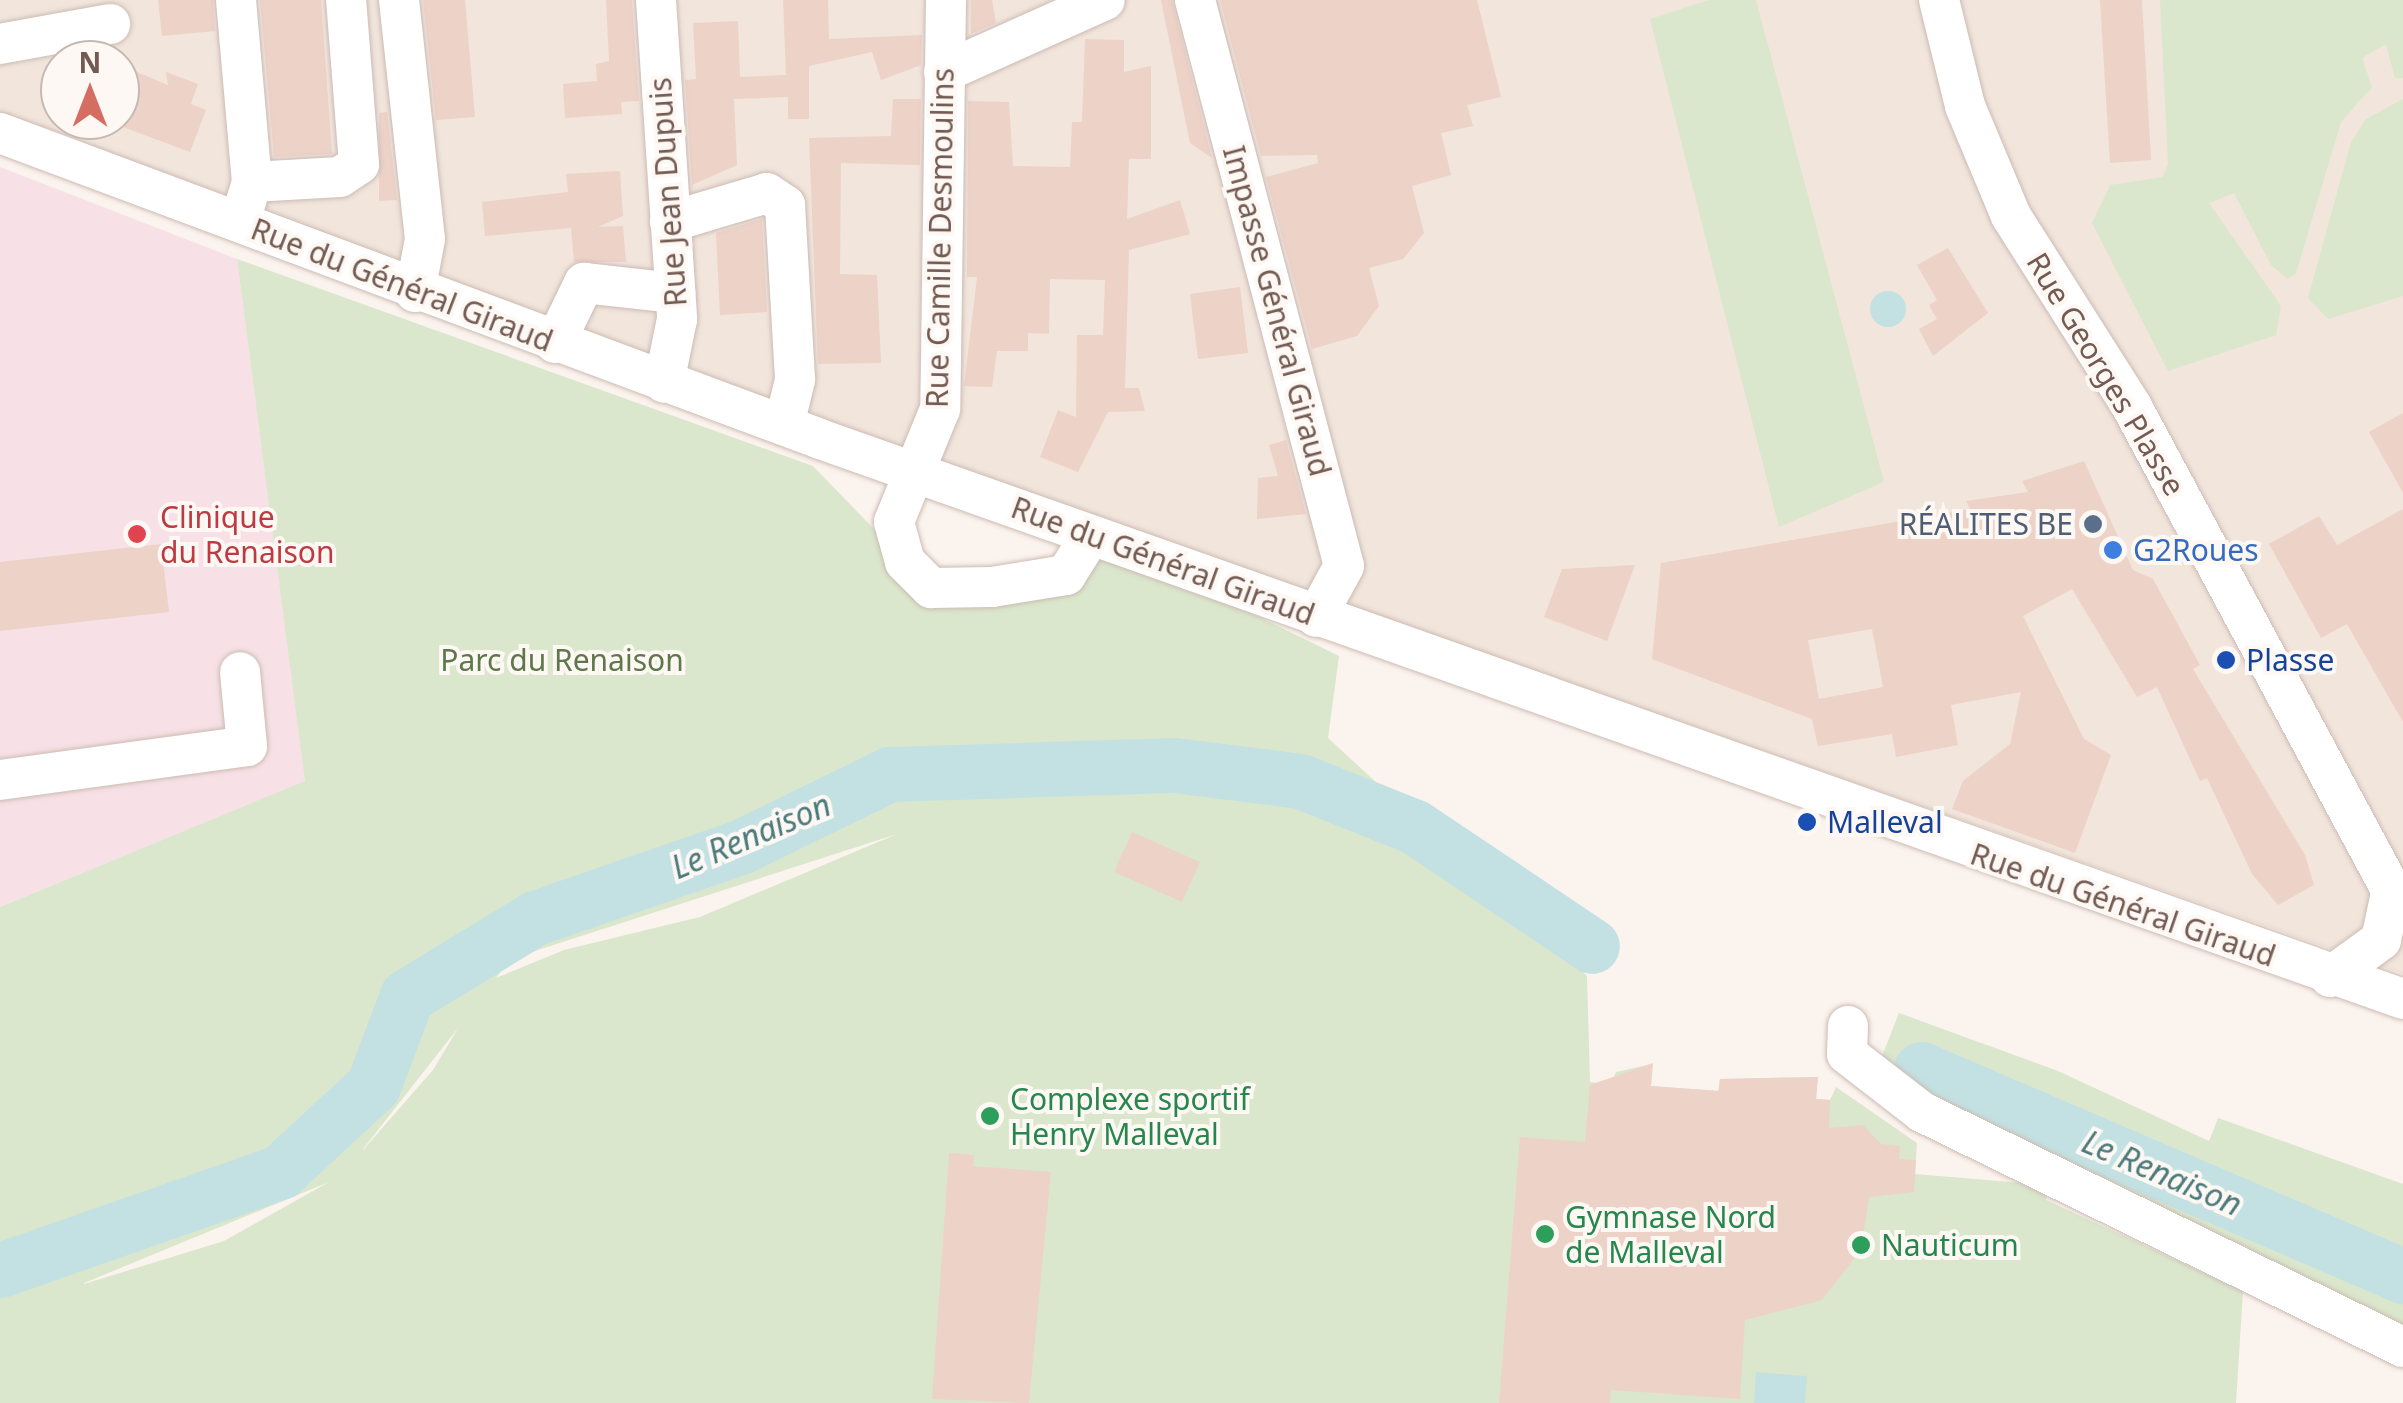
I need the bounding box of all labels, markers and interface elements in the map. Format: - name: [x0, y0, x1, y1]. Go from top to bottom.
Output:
- north arrow: [40, 40, 140, 140]
- text: N: [79, 43, 101, 81]
- street label: Rue Camille Desmoulins: [919, 68, 961, 408]
- street label: Rue Jean Dupuis: [642, 76, 694, 308]
- street label: Impasse Général Giraud: [1216, 142, 1338, 480]
- street label: Rue du Général Giraud: [246, 211, 558, 359]
- street label: Rue Georges Plasse: [2019, 246, 2193, 502]
- street label: Rue du Général Giraud: [1006, 489, 1320, 633]
- place label: Clinique du Renaison: [160, 499, 335, 570]
- place label: RÉALITES BE: [1899, 506, 2073, 542]
- marker: RÉALITES BE: [2082, 513, 2104, 535]
- marker: Clinique du Renaison: [124, 521, 150, 547]
- place label: G2Roues: [2133, 532, 2259, 568]
- marker: G2Roues: [2102, 539, 2124, 561]
- park label: Parc du Renaison: [440, 642, 684, 678]
- place label: Plasse: [2246, 642, 2334, 678]
- marker: Plasse: [2215, 649, 2237, 671]
- water label: Le Renaison: [666, 785, 836, 887]
- place label: Malleval: [1827, 804, 1943, 840]
- marker: Malleval: [1796, 811, 1818, 833]
- street label: Rue du Général Giraud: [1966, 836, 2280, 974]
- place label: Complexe sportif Henry Malleval: [1010, 1081, 1250, 1152]
- marker: Complexe sportif Henry Malleval: [979, 1105, 1001, 1127]
- water label: Le Renaison: [2077, 1122, 2247, 1224]
- place label: Gymnase Nord de Malleval: [1565, 1199, 1776, 1270]
- marker: Gymnase Nord de Malleval: [1534, 1223, 1556, 1245]
- place label: Nauticum: [1881, 1227, 2019, 1263]
- marker: Nauticum: [1850, 1234, 1872, 1256]

